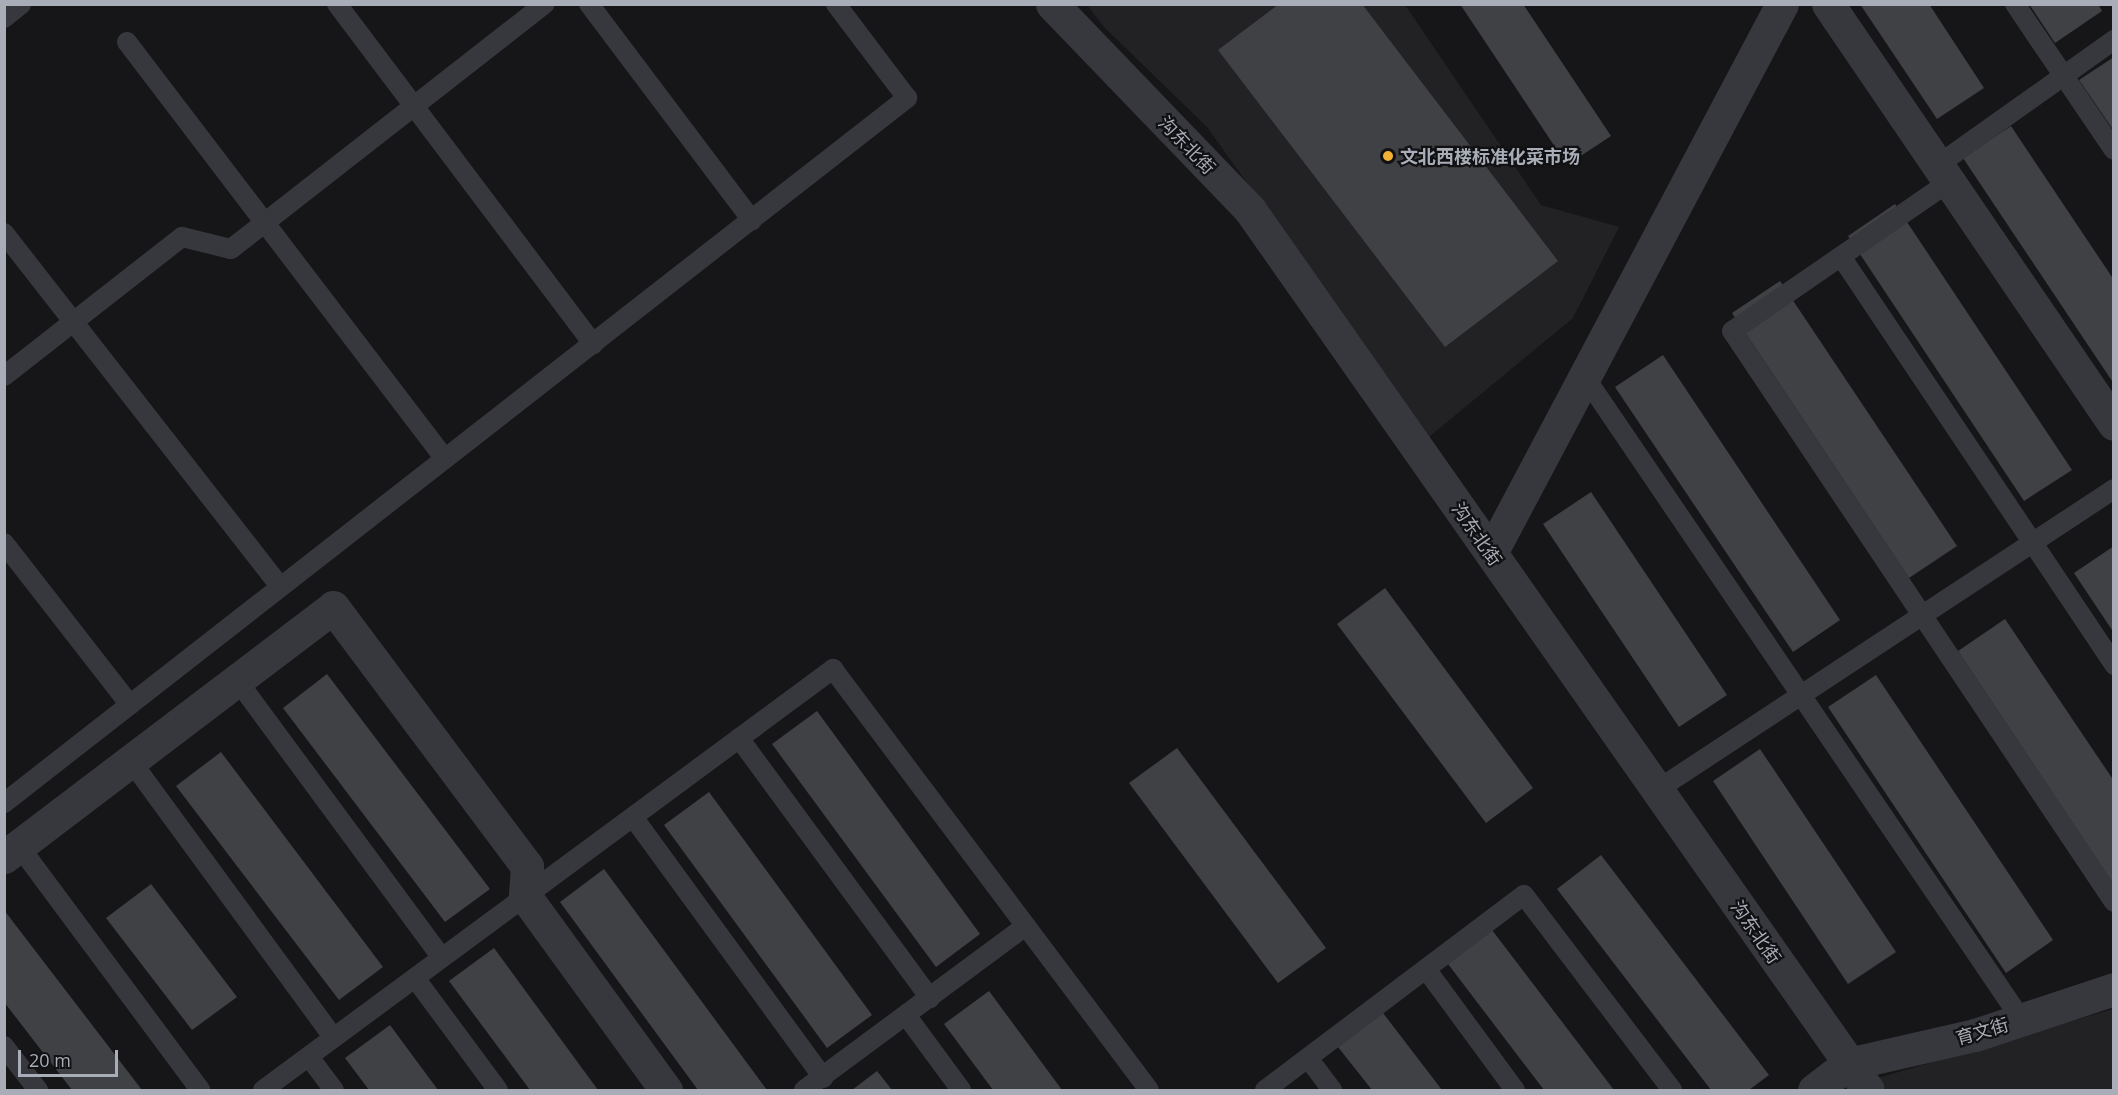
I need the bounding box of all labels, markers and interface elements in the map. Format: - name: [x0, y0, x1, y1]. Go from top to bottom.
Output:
- street label: 沟东北街: [1154, 112, 1220, 178]
- place label: 文北西楼标准化菜市场: [1400, 145, 1580, 167]
- marker: 文北西楼标准化菜市场: [1381, 149, 1395, 163]
- street label: 沟东北街: [1448, 498, 1506, 570]
- street label: 沟东北街: [1727, 896, 1785, 968]
- street label: 育文街: [1953, 1013, 2011, 1049]
- scale bar: [21, 1038, 122, 1076]
- text: 20 m: [29, 1048, 71, 1072]

